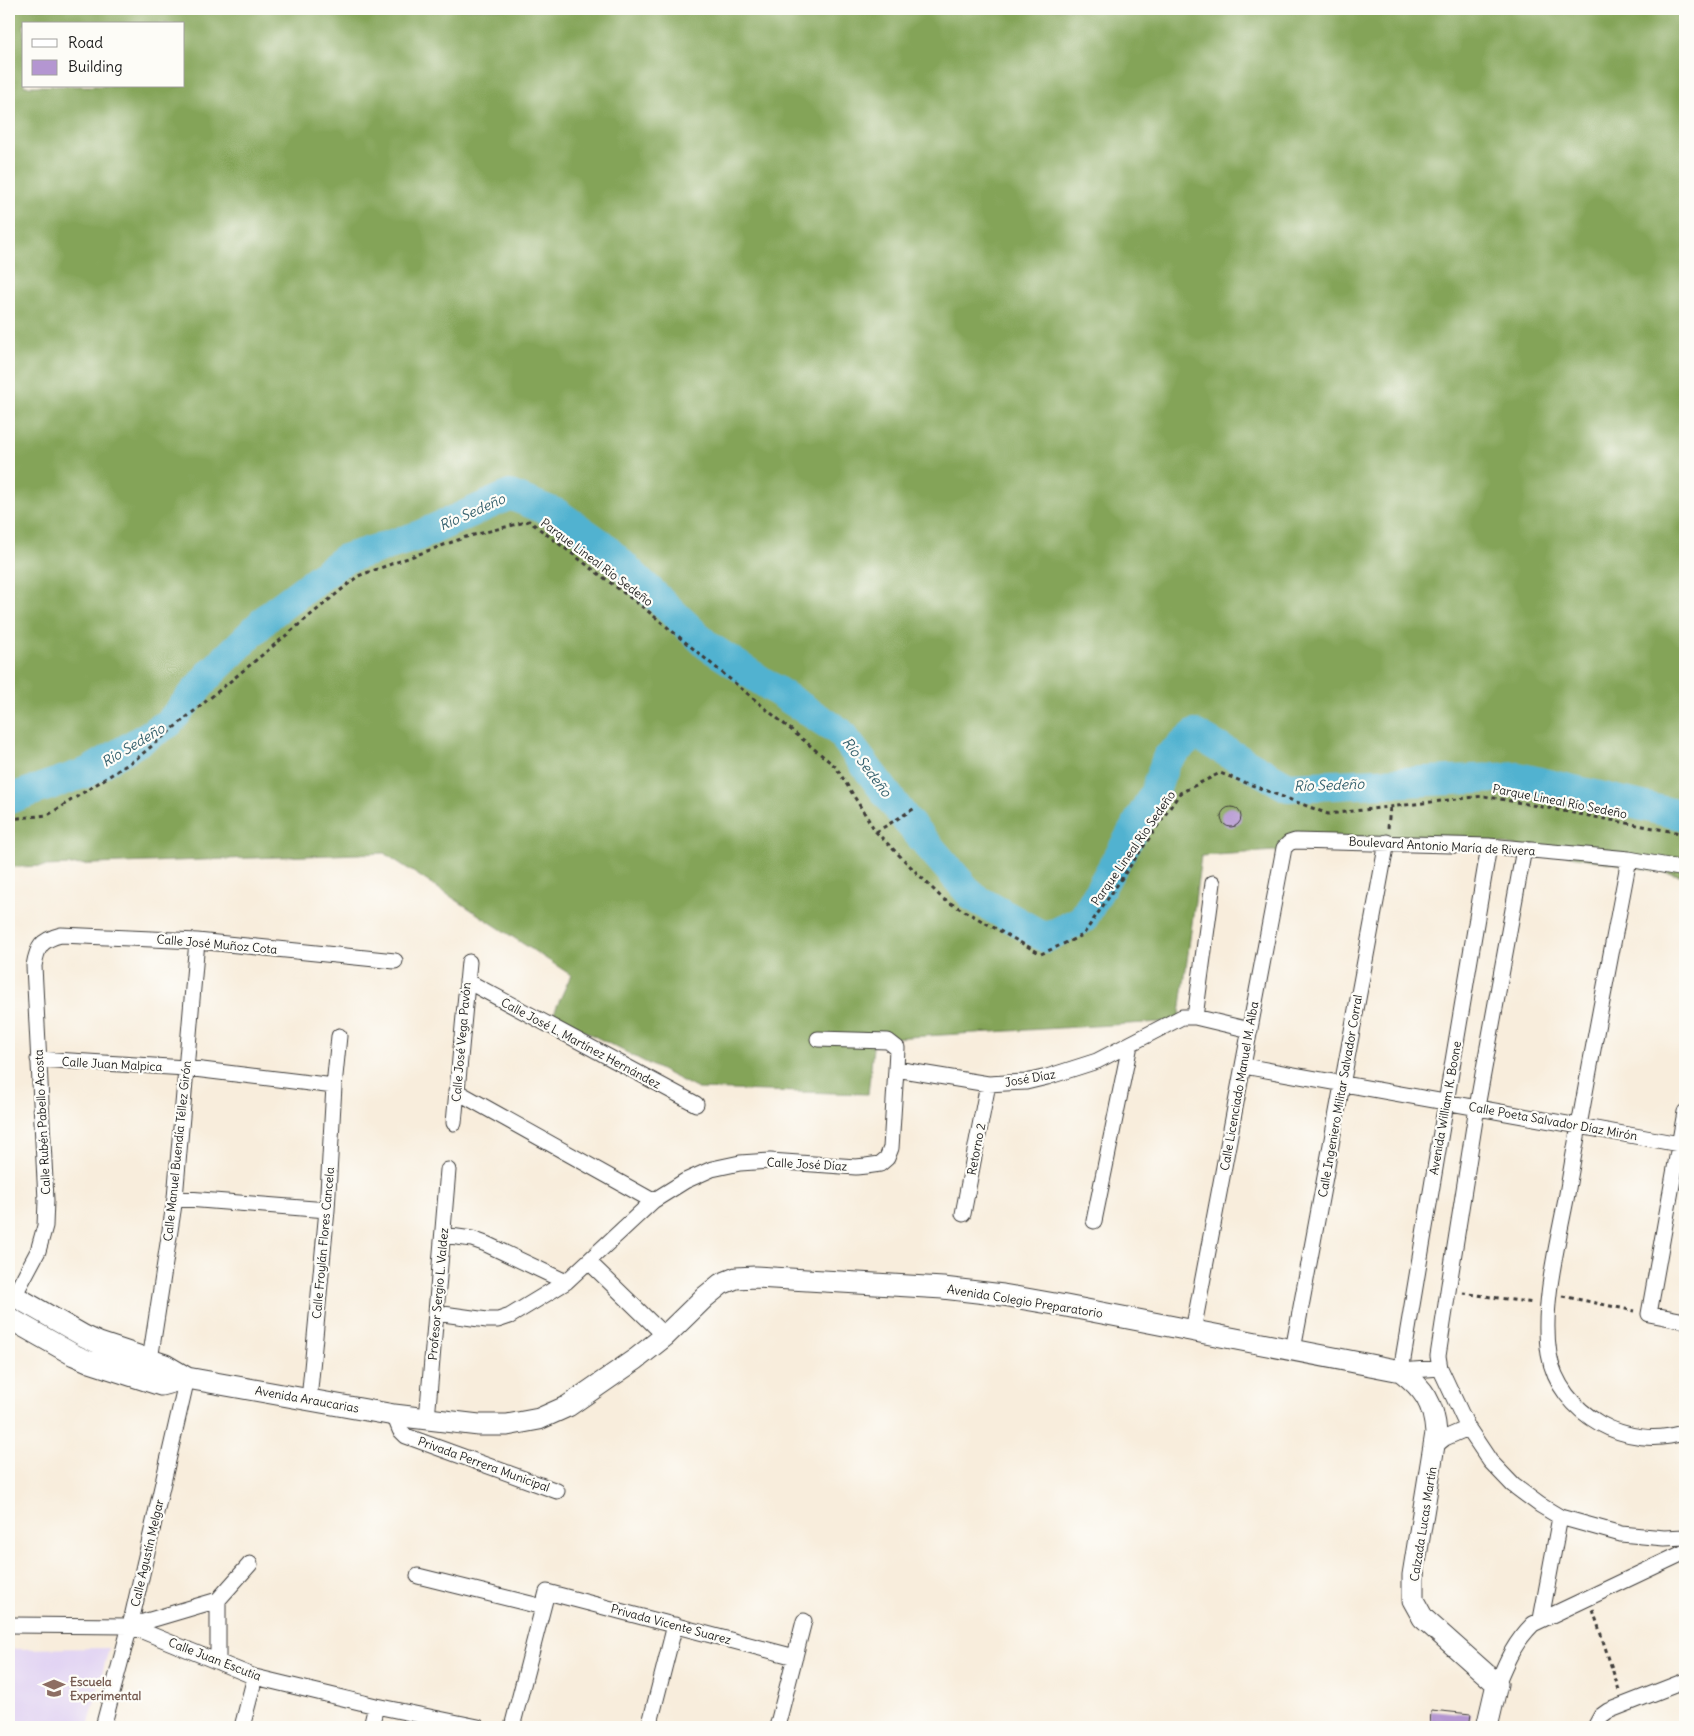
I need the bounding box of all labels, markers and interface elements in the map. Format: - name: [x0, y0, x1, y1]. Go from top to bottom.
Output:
- legend: [22, 22, 185, 88]
- text: Road: [68, 33, 103, 52]
- text: Building: [68, 57, 123, 76]
- water label: Río Sedeño: [436, 489, 509, 535]
- street label: Parque Lineal Río Sedeño: [538, 515, 656, 609]
- water label: Río Sedeño: [98, 719, 169, 771]
- water label: Río Sedeño: [839, 734, 896, 801]
- water label: Río Sedeño: [1294, 775, 1366, 795]
- street label: Parque Lineal Río Sedeño: [1491, 781, 1629, 821]
- street label: Parque Lineal Río Sedeño: [1088, 788, 1178, 908]
- street label: Boulevard Antonio María de Rivera: [1348, 834, 1536, 858]
- street label: Calle José Muñoz Cota: [156, 931, 278, 957]
- street label: Calle José Vega Pavón: [448, 981, 474, 1103]
- street label: Calle Ingeniero Militar Salvador Corral: [1315, 993, 1365, 1199]
- street label: Calle José L. Martínez Hernández: [499, 994, 664, 1092]
- street label: Calle Licenciado Manuel M. Alba: [1217, 1000, 1261, 1172]
- street label: Avenida William K. Boone: [1426, 1040, 1464, 1176]
- street label: Calle Rubén Pabello Acosta: [31, 1049, 53, 1195]
- street label: Calle Juan Malpica: [61, 1054, 163, 1074]
- street label: Calle Manuel Buendía Téllez Girón: [160, 1060, 194, 1242]
- street label: José Díaz: [1003, 1066, 1057, 1090]
- street label: Calle Poeta Salvador Díaz Mirón: [1467, 1099, 1639, 1143]
- street label: Retorno 2: [964, 1121, 988, 1176]
- street label: Calle José Díaz: [766, 1154, 848, 1174]
- street label: Calle Froylán Flores Cancela: [309, 1166, 337, 1320]
- street label: Profesor Sergio L. Valdez: [425, 1227, 451, 1361]
- street label: Avenida Colegio Preparatorio: [946, 1281, 1104, 1321]
- street label: Avenida Araucarias: [254, 1382, 360, 1416]
- street label: Privada Perrera Municipal: [416, 1433, 552, 1495]
- street label: Calzada Lucas Martín: [1407, 1465, 1440, 1583]
- street label: Calle Agustín Melgar: [127, 1498, 167, 1608]
- street label: Privada Vicente Suarez: [609, 1601, 733, 1647]
- street label: Calle Juan Escutia: [166, 1634, 264, 1684]
- place label: Escuela Experimental: [70, 1674, 141, 1704]
- school or university icon: Escuela Experimental: [41, 1675, 67, 1701]

